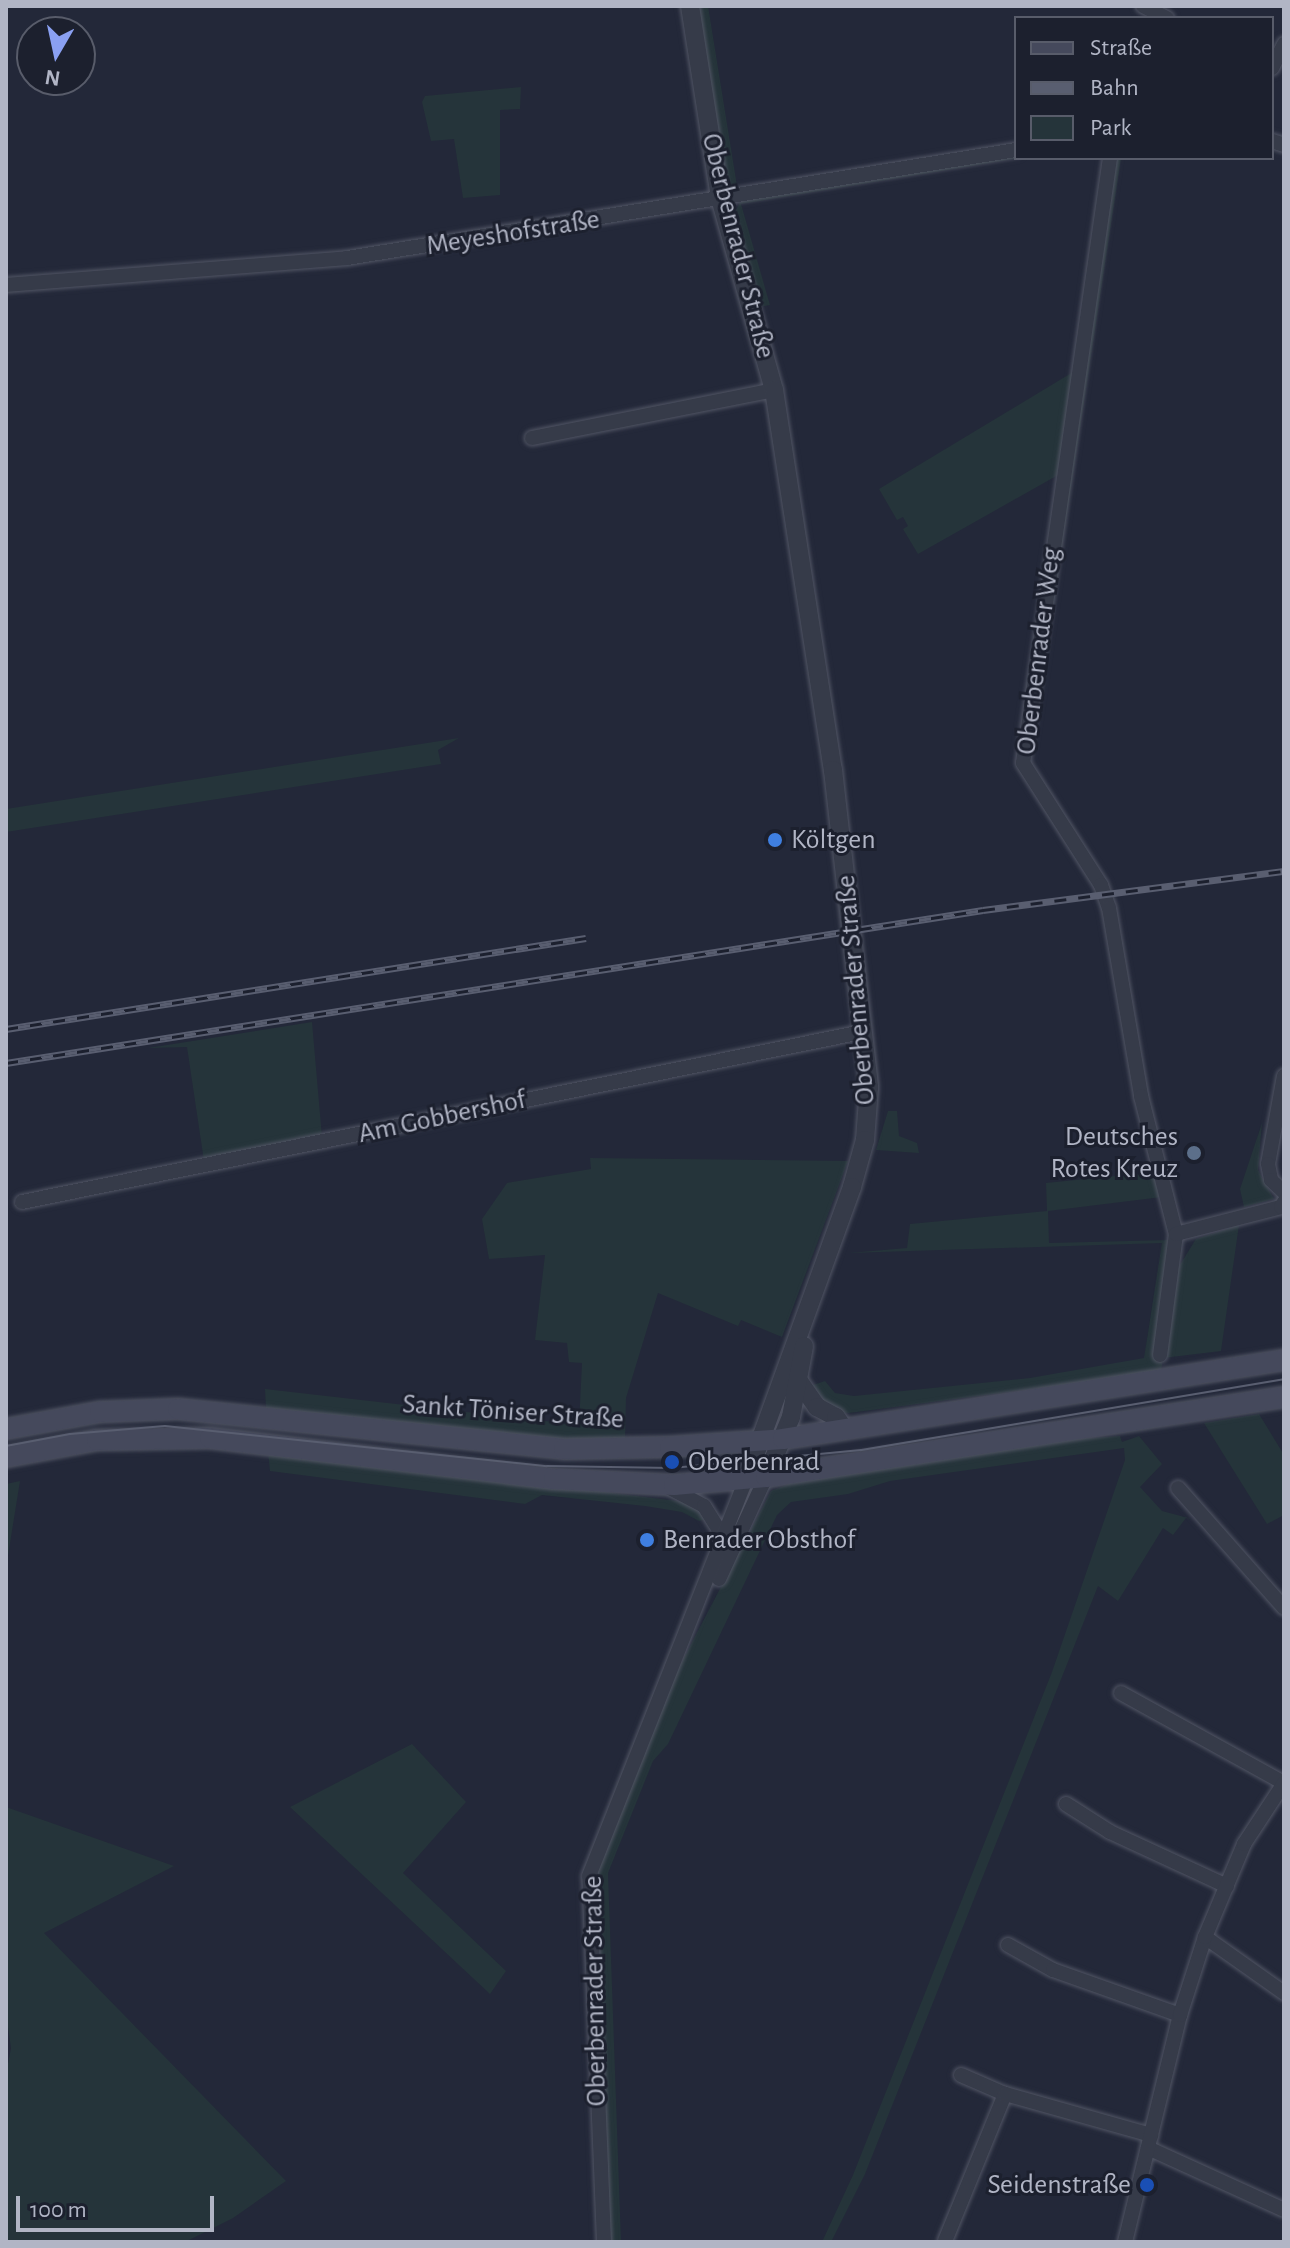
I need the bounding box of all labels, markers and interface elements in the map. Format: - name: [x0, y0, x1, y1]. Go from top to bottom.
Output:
- north arrow: [16, 16, 96, 96]
- legend: [1014, 16, 1274, 160]
- text: Straße: [1090, 36, 1152, 60]
- text: N: [43, 66, 62, 90]
- text: Bahn: [1090, 76, 1139, 100]
- text: Park: [1090, 116, 1131, 140]
- street label: Oberbenrader Straße: [694, 130, 782, 362]
- street label: Meyeshofstraße: [424, 203, 602, 263]
- street label: Oberbenrader Weg: [1010, 546, 1068, 756]
- place label: Költgen: [791, 823, 876, 857]
- marker: Költgen: [766, 831, 784, 849]
- street label: Oberbenrader Straße: [829, 874, 883, 1106]
- street label: Am Gobbershof: [355, 1083, 529, 1151]
- place label: Deutsches Rotes Kreuz: [1051, 1120, 1178, 1186]
- marker: Deutsches Rotes Kreuz: [1185, 1144, 1203, 1162]
- street label: Sankt Töniser Straße: [401, 1388, 625, 1436]
- place label: Oberbenrad: [688, 1445, 820, 1479]
- marker: Oberbenrad: [663, 1453, 681, 1471]
- place label: Benrader Obsthof: [663, 1523, 855, 1557]
- marker: Benrader Obsthof: [638, 1531, 656, 1549]
- street label: Oberbenrader Straße: [576, 1875, 614, 2107]
- place label: Seidenstraße: [987, 2168, 1131, 2202]
- marker: Seidenstraße: [1138, 2176, 1156, 2194]
- scale bar: [20, 2180, 218, 2230]
- text: 100 m: [30, 2198, 87, 2222]

